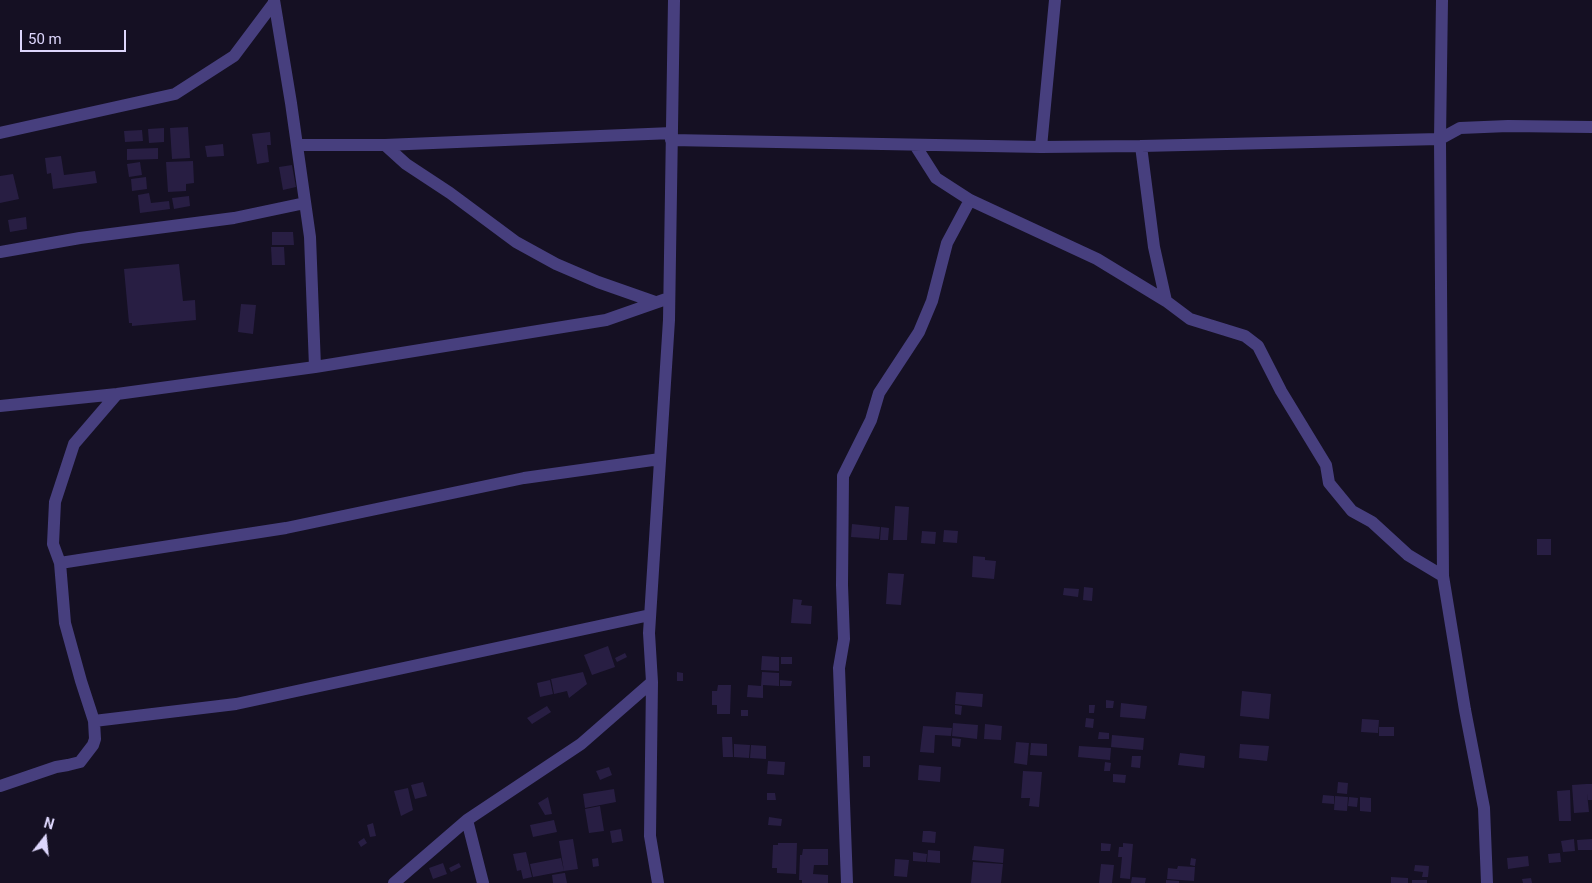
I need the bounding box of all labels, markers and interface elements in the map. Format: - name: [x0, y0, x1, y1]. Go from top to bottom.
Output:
- scale bar: [22, 20, 129, 52]
- text: 50 m: [28, 30, 62, 48]
- north arrow: [20, 813, 70, 863]
- text: N: [42, 815, 56, 833]

